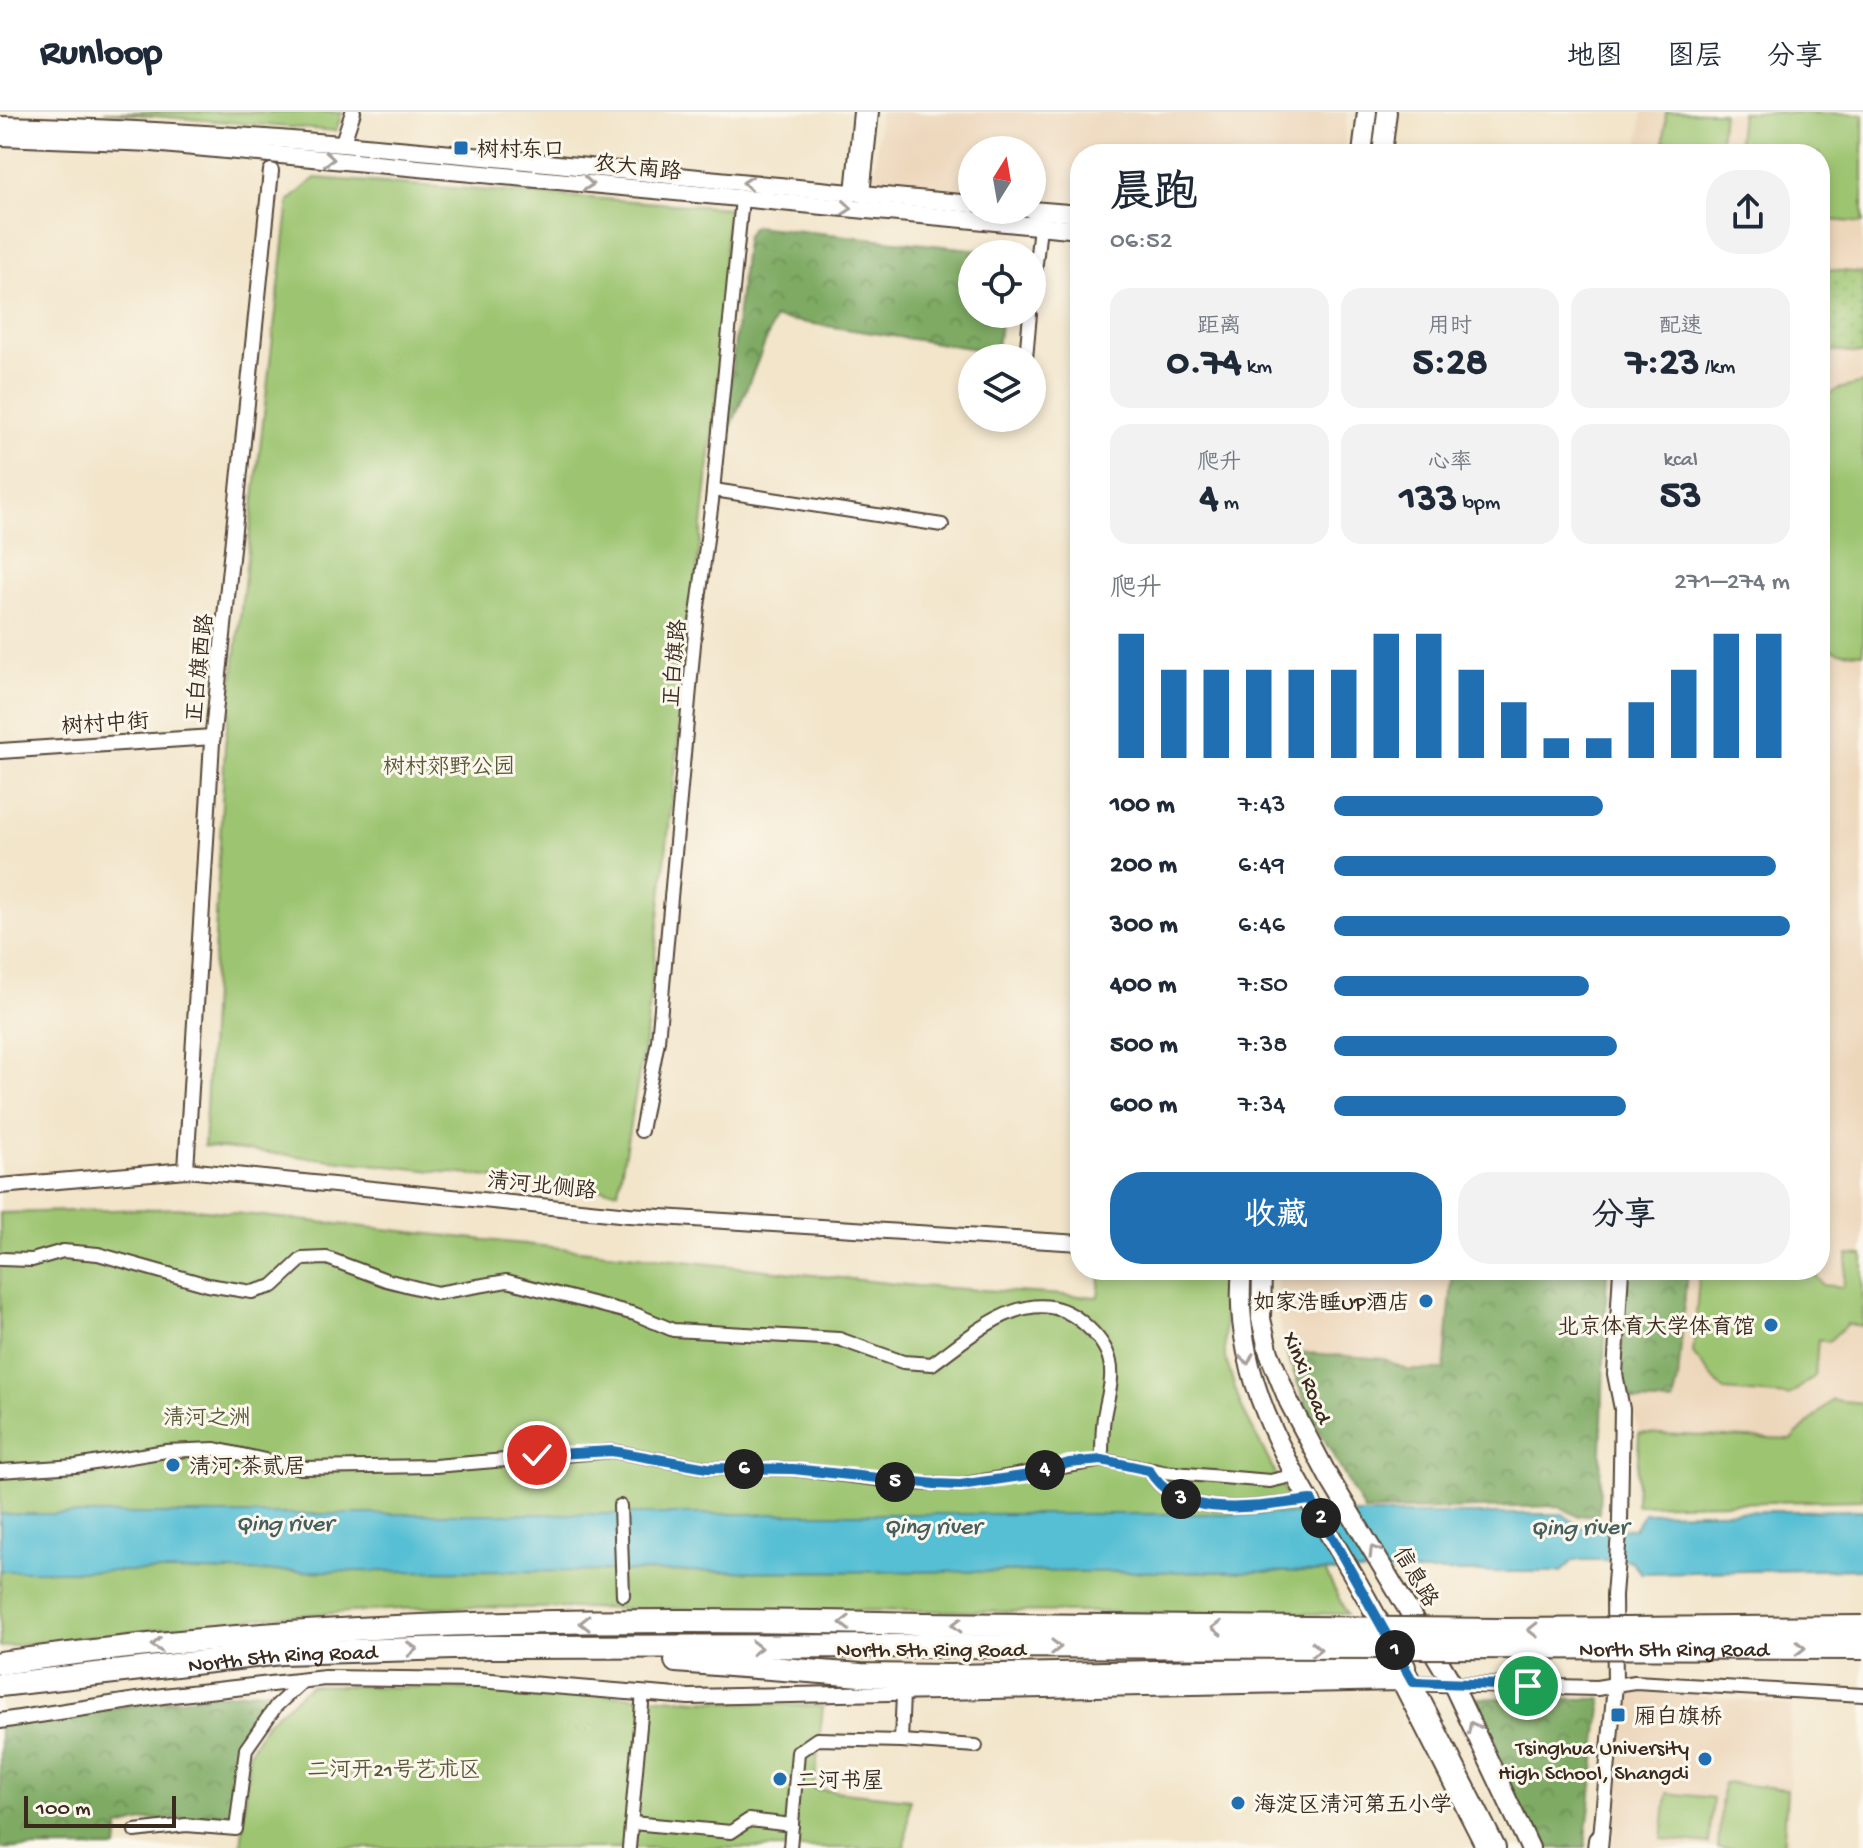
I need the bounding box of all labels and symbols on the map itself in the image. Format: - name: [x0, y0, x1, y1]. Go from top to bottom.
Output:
- north arrow: [958, 136, 1046, 224]
- place label: 树村东口: [477, 138, 565, 165]
- marker: 树村东口: [452, 139, 470, 157]
- one-way arrow: [323, 150, 336, 167]
- street label: 农大南路: [592, 150, 683, 188]
- one-way arrow: [582, 175, 595, 192]
- one-way arrow: [741, 175, 754, 192]
- one-way arrow: [841, 200, 854, 217]
- street label: 正白旗西路: [181, 612, 221, 724]
- street label: 正白旗路: [658, 618, 694, 708]
- street label: 树村中街: [60, 708, 150, 742]
- park label: 树村郊野公园: [383, 755, 515, 782]
- street label: 清河北侧路: [486, 1167, 598, 1207]
- place label: 如家浩睡UP酒店: [1253, 1290, 1410, 1318]
- marker: 如家浩睡UP酒店: [1417, 1292, 1435, 1310]
- place label: 北京体育大学体育馆: [1557, 1314, 1755, 1342]
- marker: 北京体育大学体育馆: [1762, 1316, 1780, 1334]
- street label: Xinxi Road: [1275, 1328, 1336, 1430]
- one-way arrow: [1238, 1351, 1255, 1365]
- park label: 清河之洲: [163, 1405, 251, 1433]
- pin: [503, 1421, 571, 1489]
- pin: 6: [724, 1449, 764, 1489]
- pin: 4: [1025, 1450, 1065, 1490]
- place label: 清河·茶贰居: [189, 1454, 306, 1482]
- marker: 清河·茶贰居: [164, 1456, 182, 1474]
- pin: 5: [875, 1462, 915, 1502]
- pin: 3: [1161, 1479, 1201, 1519]
- pin: 2: [1301, 1498, 1341, 1538]
- water label: Qing river: [235, 1511, 337, 1540]
- water label: Qing river: [883, 1514, 985, 1543]
- water label: Qing river: [1530, 1514, 1632, 1545]
- street label: 信息路: [1385, 1542, 1443, 1613]
- one-way arrow: [1369, 1545, 1384, 1560]
- one-way arrow: [578, 1614, 591, 1632]
- one-way arrow: [838, 1614, 851, 1631]
- one-way arrow: [950, 1616, 963, 1634]
- one-way arrow: [1210, 1619, 1223, 1637]
- one-way arrow: [1526, 1621, 1539, 1639]
- pin: 1: [1375, 1630, 1415, 1670]
- one-way arrow: [150, 1637, 163, 1654]
- one-way arrow: [1050, 1638, 1063, 1656]
- street label: North 5th Ring Road: [1579, 1638, 1771, 1665]
- one-way arrow: [750, 1639, 763, 1657]
- street label: North 5th Ring Road: [836, 1639, 1028, 1665]
- one-way arrow: [1794, 1639, 1807, 1657]
- one-way arrow: [406, 1640, 419, 1657]
- one-way arrow: [1310, 1640, 1323, 1658]
- street label: North 5th Ring Road: [187, 1641, 380, 1680]
- pin: [1494, 1652, 1562, 1720]
- place label: 厢白旗桥: [1634, 1704, 1722, 1732]
- marker: 厢白旗桥: [1609, 1706, 1627, 1724]
- one-way arrow: [1468, 1720, 1483, 1735]
- place label: Tsinghua University High School, Shangdi: [1498, 1737, 1689, 1788]
- marker: Tsinghua University High School, Shangdi: [1696, 1750, 1714, 1768]
- park label: 二河开21号艺术区: [307, 1757, 481, 1785]
- place label: 二河书屋: [796, 1769, 884, 1796]
- marker: 二河书屋: [771, 1770, 789, 1788]
- scale bar: [24, 1792, 176, 1828]
- place label: 海淀区清河第五小学: [1254, 1792, 1452, 1820]
- marker: 海淀区清河第五小学: [1229, 1794, 1247, 1812]

